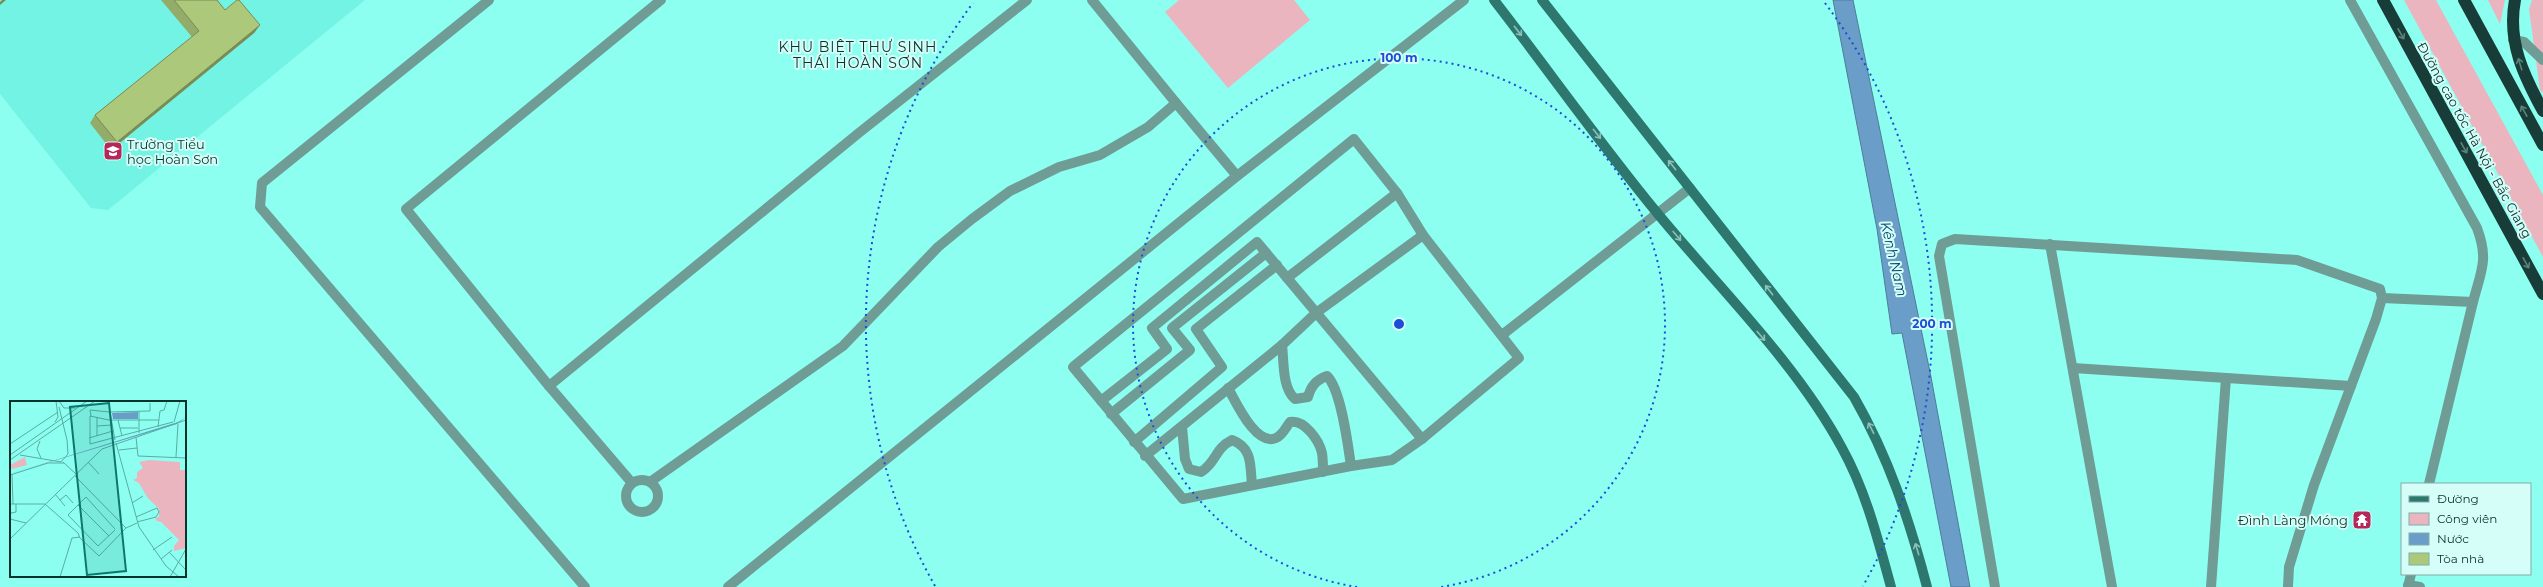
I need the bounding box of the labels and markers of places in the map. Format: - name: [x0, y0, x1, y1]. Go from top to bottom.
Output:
- place label: Trường Tiểu học Hoàn Sơn: [127, 136, 218, 167]
- school or university icon: Trường Tiểu học Hoàn Sơn: [102, 140, 124, 162]
- centre of rings: [1392, 317, 1406, 331]
- temple icon: Đình Làng Móng: [2351, 509, 2373, 531]
- place label: Đình Làng Móng: [2238, 512, 2348, 528]

